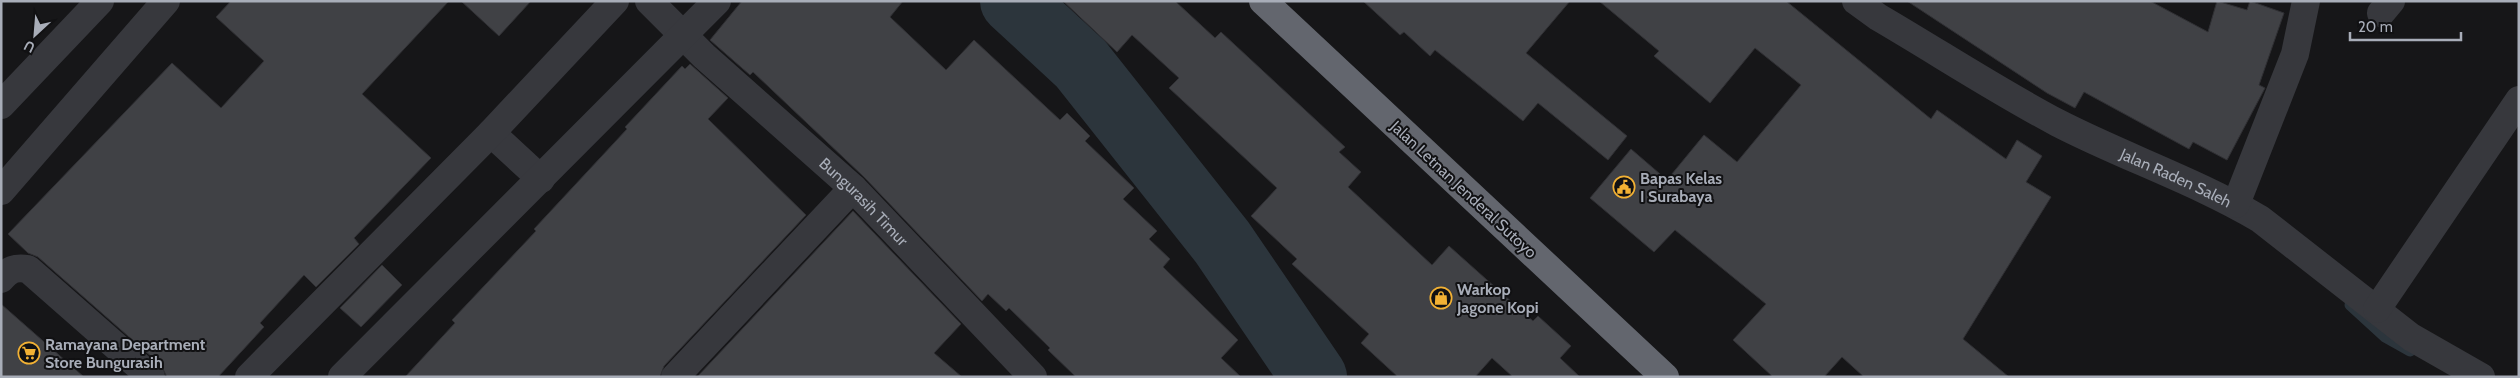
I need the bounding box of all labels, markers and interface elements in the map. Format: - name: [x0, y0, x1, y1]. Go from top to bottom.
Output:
- north arrow: [10, 10, 60, 60]
- scale bar: [2350, 10, 2461, 42]
- text: 20 m: [2358, 18, 2393, 36]
- text: U: [21, 36, 38, 57]
- street label: Jalan Letnan Jenderal Sutoyo: [1386, 116, 1541, 262]
- street label: Jalan Raden Saleh: [2116, 144, 2235, 212]
- street label: Bungurasih Timur: [815, 154, 912, 251]
- place label: Bapas Kelas I Surabaya: [1640, 169, 1722, 206]
- public building icon: Bapas Kelas I Surabaya: [1612, 175, 1636, 199]
- place label: Warkop Jagone Kopi: [1456, 280, 1539, 317]
- shop icon: Warkop Jagone Kopi: [1429, 286, 1453, 310]
- place label: Ramayana Department Store Bungurasih: [45, 335, 206, 372]
- supermarket icon: Ramayana Department Store Bungurasih: [17, 341, 41, 365]

